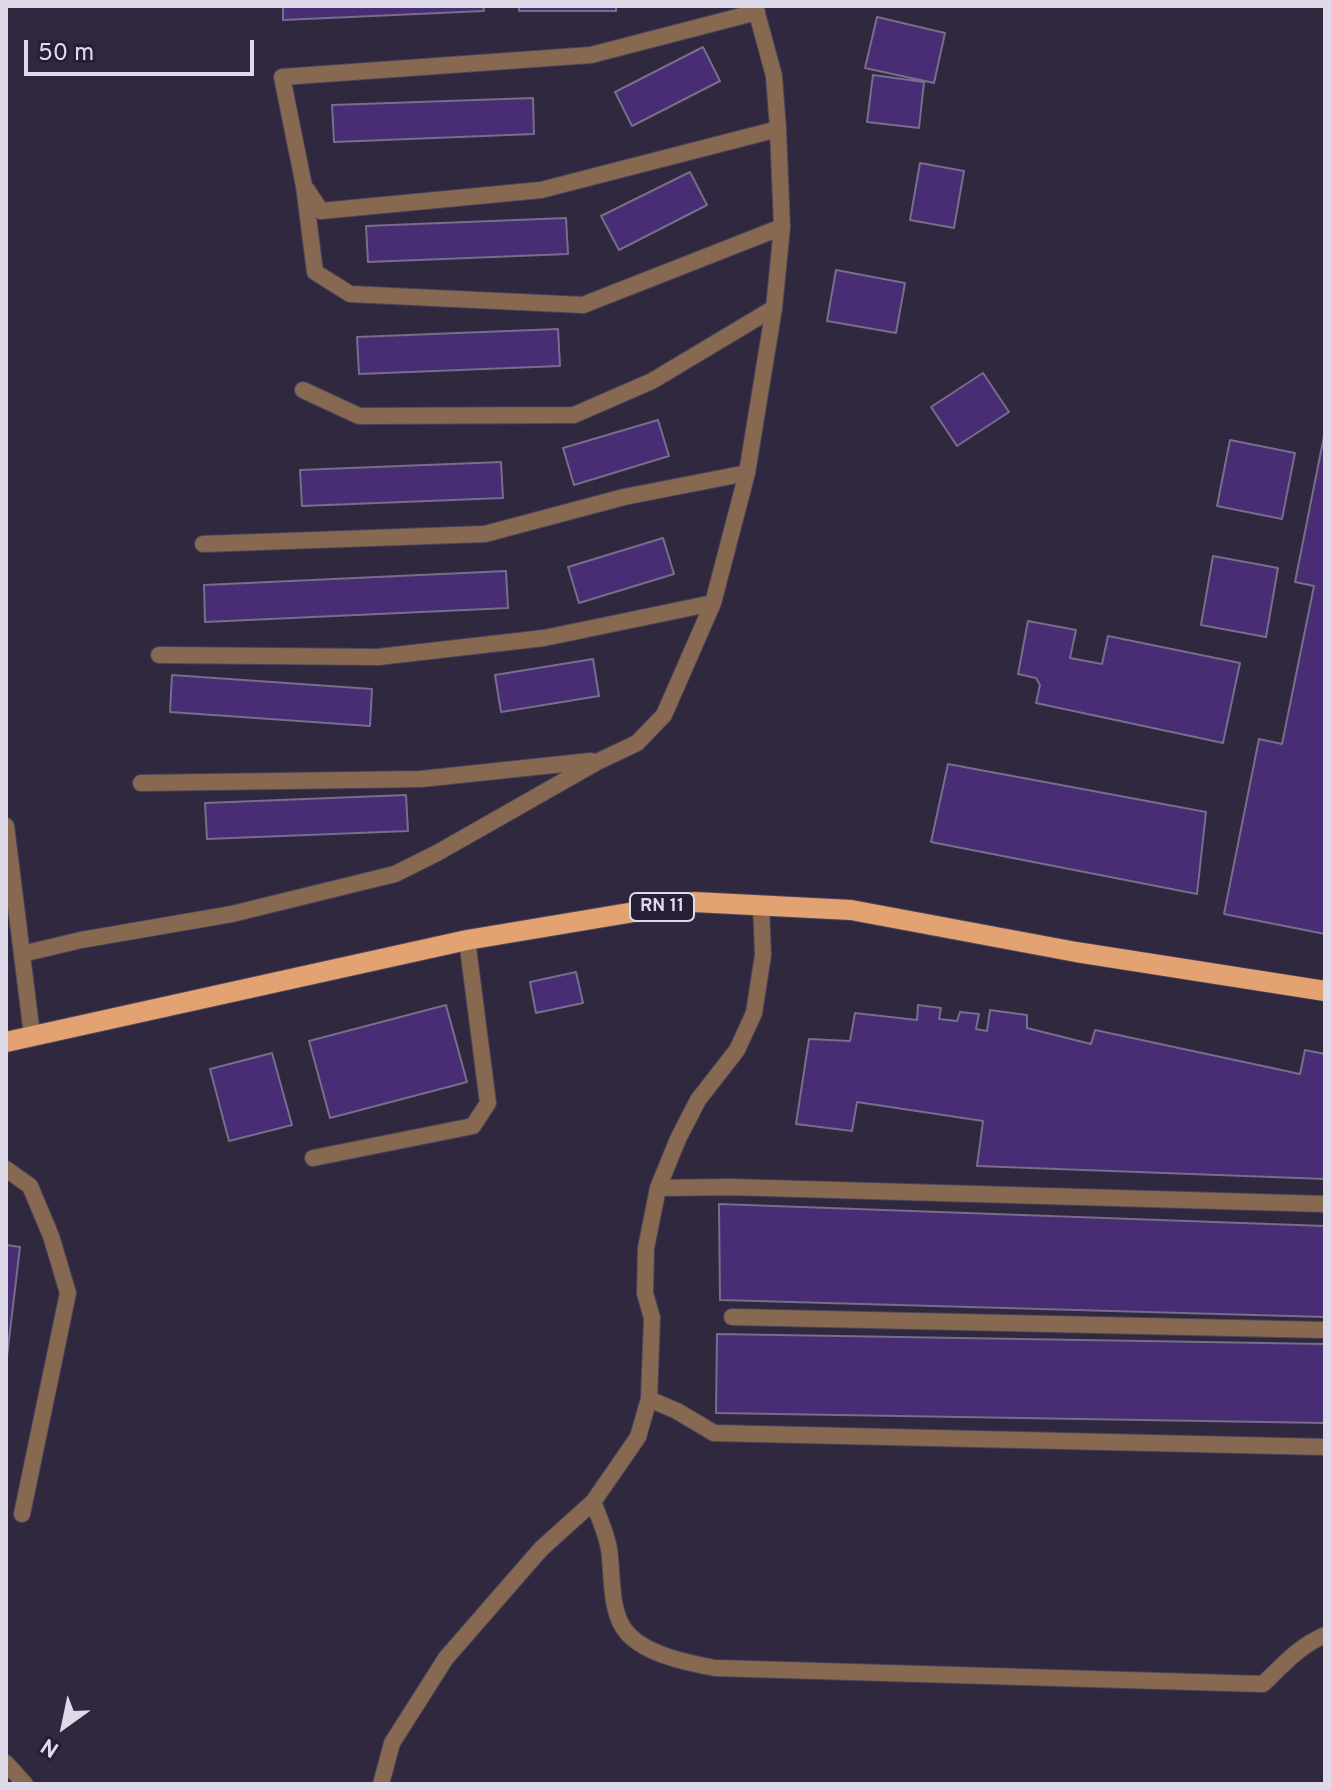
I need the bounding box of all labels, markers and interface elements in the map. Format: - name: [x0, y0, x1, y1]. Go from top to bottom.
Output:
- scale bar: [28, 24, 258, 74]
- text: 50 m: [38, 39, 94, 69]
- road number: RN 11: [630, 893, 694, 921]
- north arrow: [24, 1686, 104, 1766]
- text: N: [37, 1731, 65, 1762]

